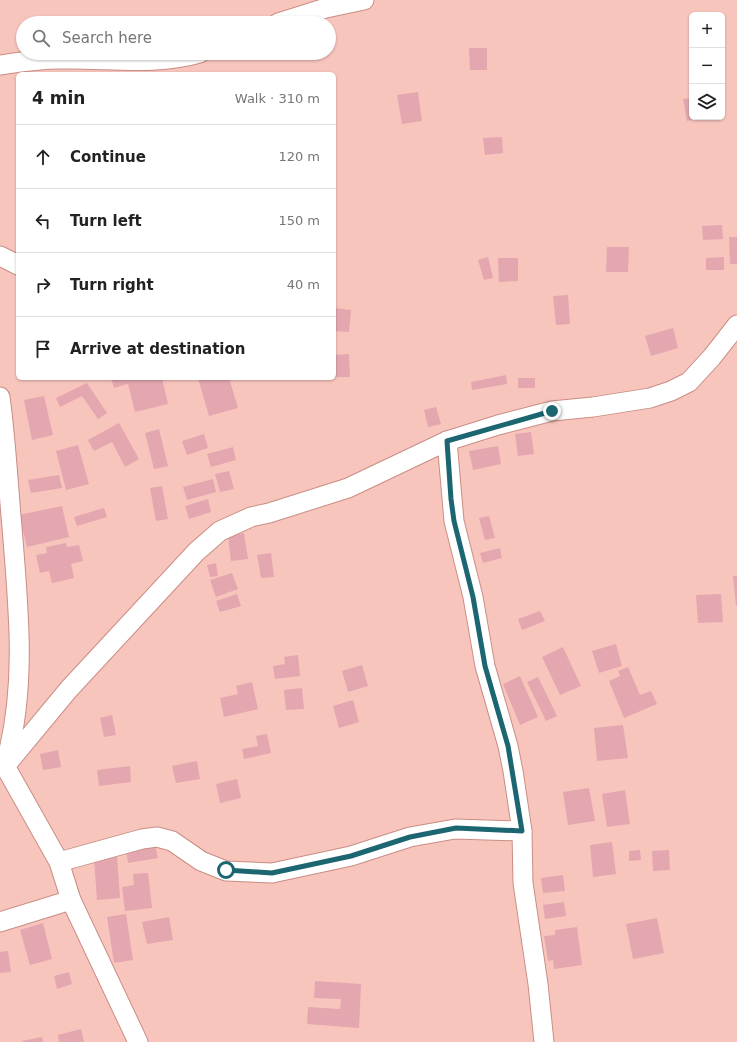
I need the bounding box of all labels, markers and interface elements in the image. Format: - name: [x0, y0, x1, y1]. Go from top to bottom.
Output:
- map controls: [689, 12, 725, 120]
- button: +: [689, 12, 725, 48]
- search box: [16, 16, 336, 60]
- icon: search: [30, 27, 52, 49]
- text: Search here: [62, 29, 152, 47]
- button: −: [689, 48, 725, 84]
- button: layers: [689, 84, 725, 120]
- text: 4 min: [32, 88, 85, 108]
- text: Walk · 310 m: [235, 91, 320, 106]
- icon: ahead: [32, 146, 54, 168]
- text: Continue: [70, 148, 146, 166]
- text: 120 m: [278, 149, 320, 164]
- icon: left: [32, 210, 54, 232]
- text: Turn left: [70, 212, 142, 230]
- text: 150 m: [278, 213, 320, 228]
- icon: right: [32, 274, 54, 296]
- text: Turn right: [70, 276, 154, 294]
- text: 40 m: [287, 277, 320, 292]
- icon: arrive: [32, 338, 54, 360]
- text: Arrive at destination: [70, 340, 245, 358]
- route end: [543, 402, 561, 420]
- route start: [217, 861, 235, 879]

